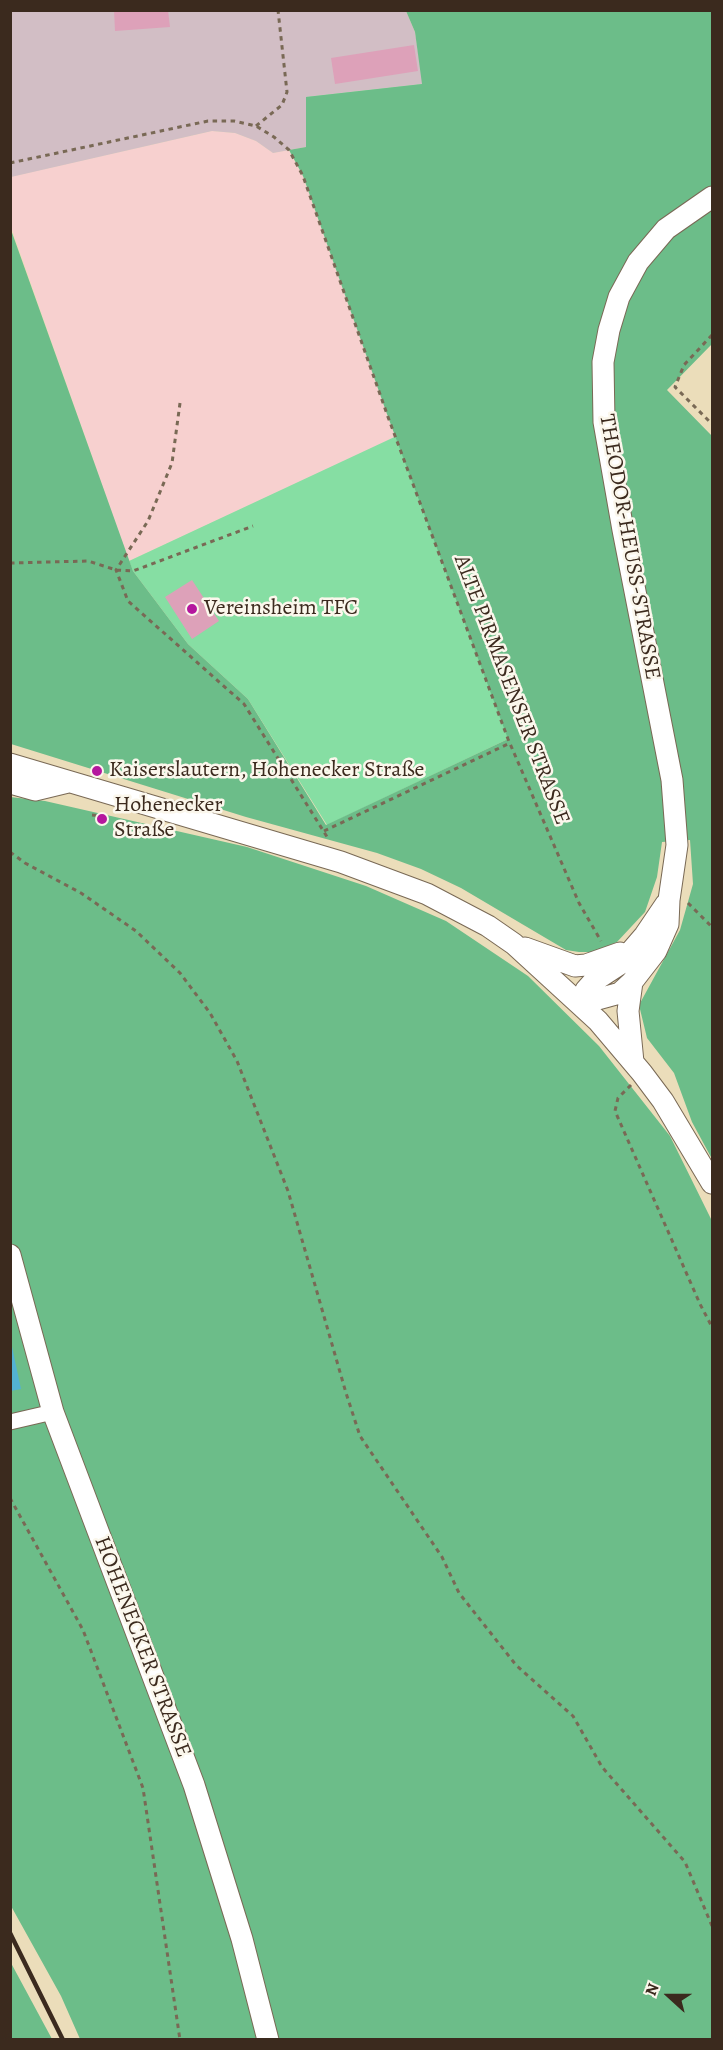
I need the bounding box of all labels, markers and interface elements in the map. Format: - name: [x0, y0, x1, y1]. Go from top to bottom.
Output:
- street label: THEODOR-HEUSS-STRASSE: [593, 412, 665, 682]
- street label: ALTE PIRMASENSER STRASSE: [447, 551, 575, 829]
- place label: Vereinsheim TFC: [204, 596, 358, 622]
- marker: Vereinsheim TFC: [185, 602, 199, 616]
- place label: Kaiserslautern, Hohenecker Straße: [109, 758, 424, 784]
- marker: Kaiserslautern, Hohenecker Straße: [90, 764, 104, 778]
- place label: Hohenecker Straße: [114, 793, 223, 844]
- marker: Hohenecker Straße: [95, 812, 109, 826]
- street label: HOHENECKER STRASSE: [88, 1533, 196, 1761]
- north arrow: [639, 1966, 699, 2026]
- text: N: [640, 1980, 665, 1999]

